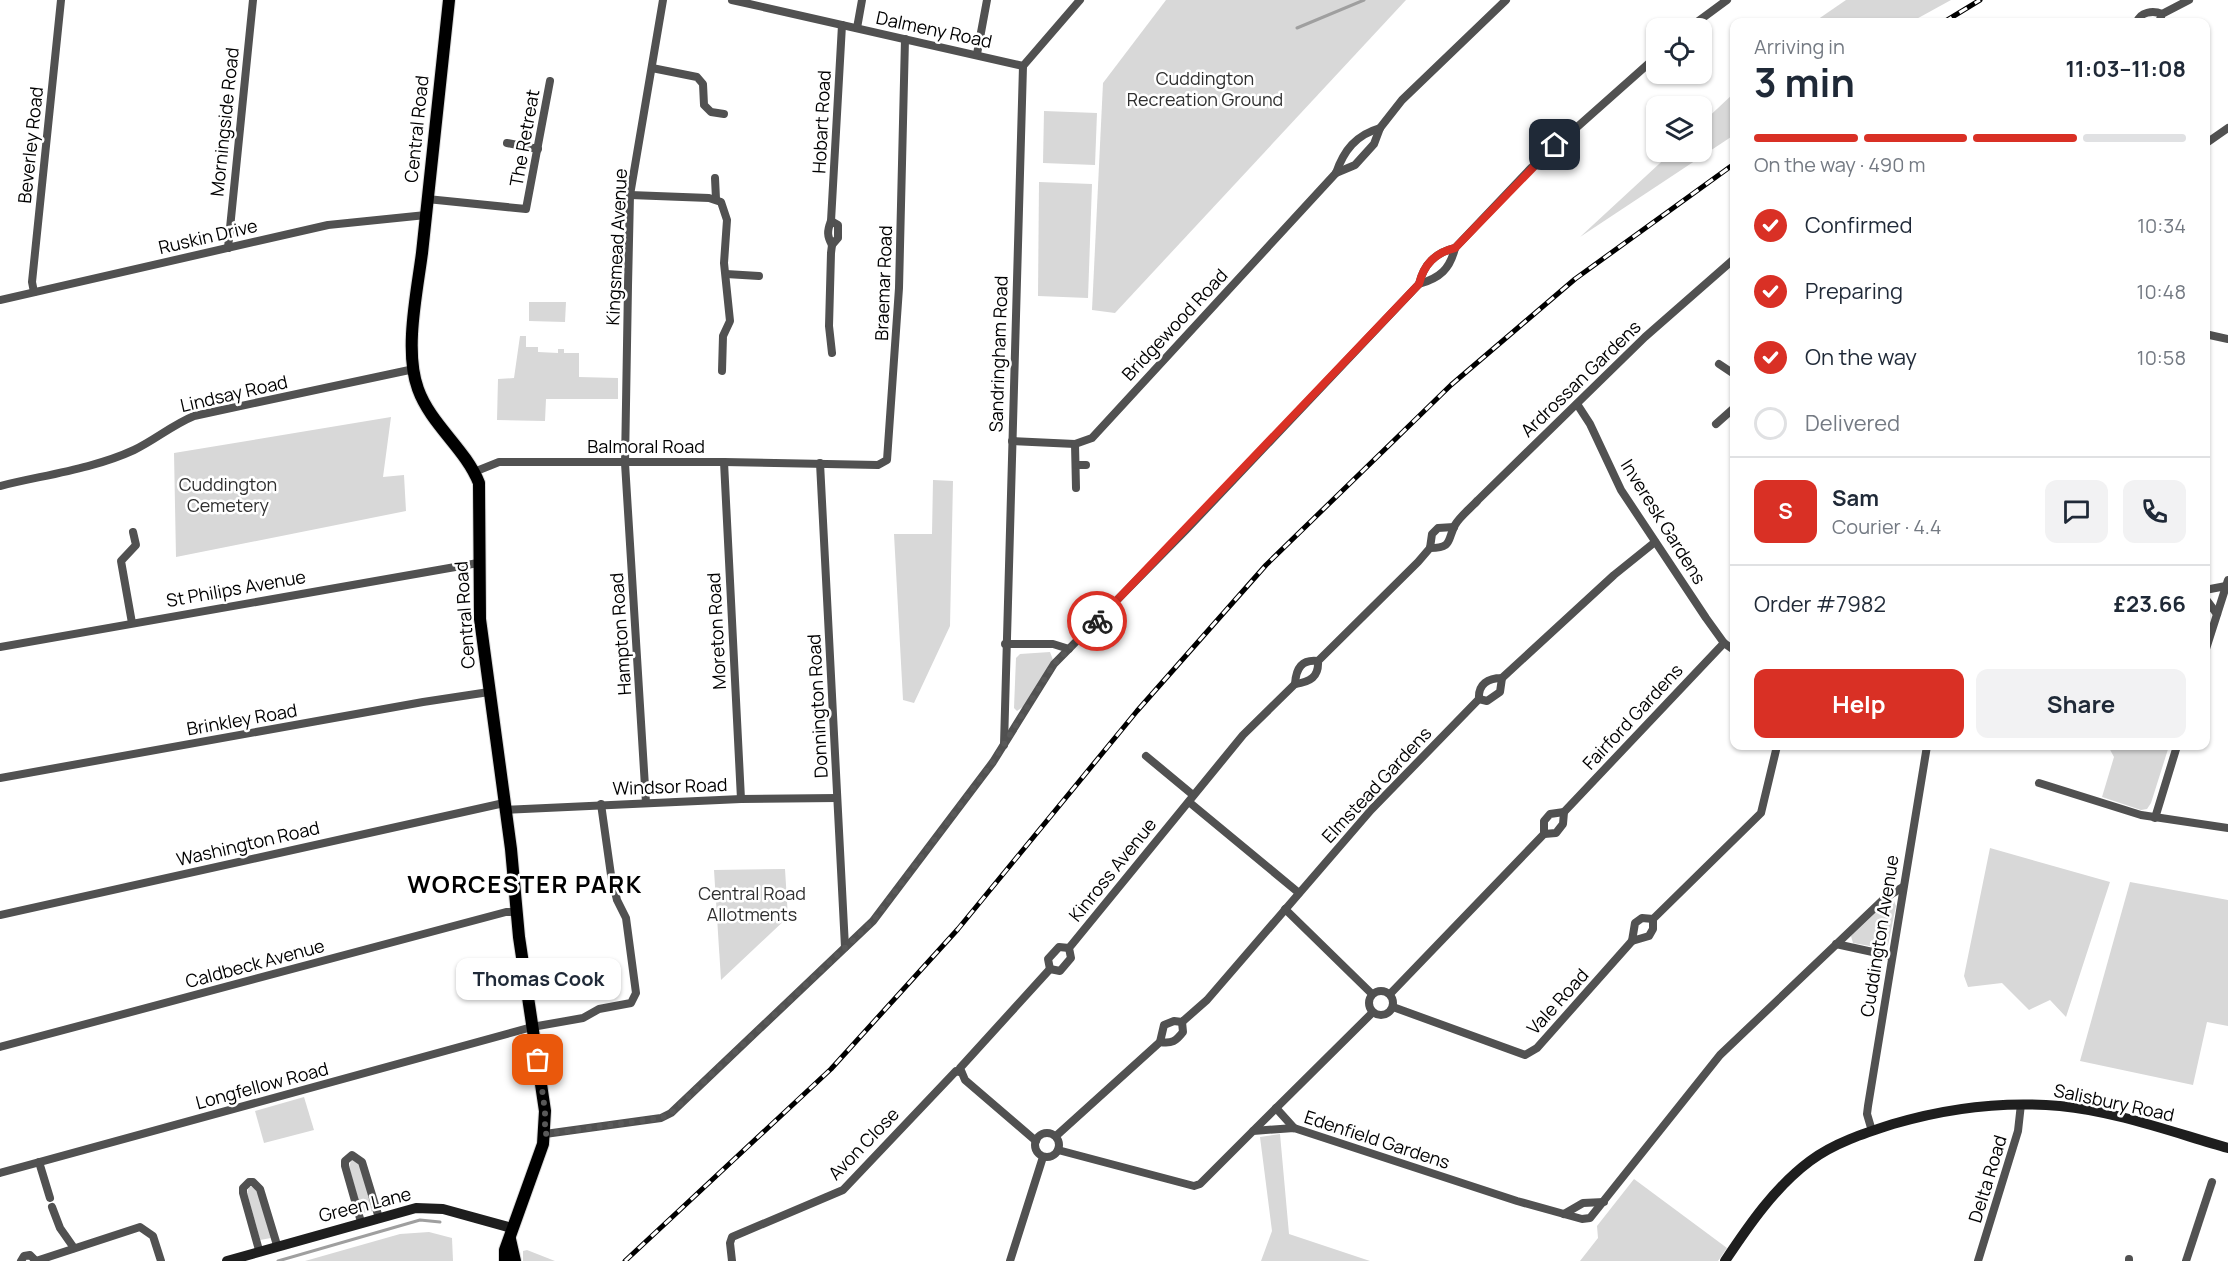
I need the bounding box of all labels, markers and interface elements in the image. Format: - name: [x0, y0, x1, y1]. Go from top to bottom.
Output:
- street label: Dalmeny Road: [874, 5, 994, 53]
- map controls: [1646, 18, 1712, 162]
- button: locate: [1646, 18, 1712, 84]
- text: Arriving in: [1754, 33, 1845, 60]
- street label: Morningside Road: [204, 46, 244, 198]
- text: 11:03–11:08: [2065, 54, 2186, 84]
- text: 3 min: [1754, 55, 1855, 109]
- park label: Cuddington Recreation Ground: [1127, 66, 1283, 111]
- street label: Hobart Road: [806, 70, 836, 174]
- street label: Central Road: [398, 74, 434, 184]
- street label: Beverley Road: [12, 85, 48, 204]
- street label: The Retreat: [504, 87, 544, 188]
- button: layers: [1646, 96, 1712, 162]
- pin: [1529, 119, 1580, 170]
- icon: home: [1538, 128, 1571, 161]
- text: On the way · 490 m: [1754, 151, 1925, 178]
- street label: Kingsmead Avenue: [600, 168, 632, 326]
- icon: check: [1754, 209, 1787, 242]
- text: Confirmed: [1805, 210, 1913, 240]
- text: 10:34: [2137, 212, 2186, 239]
- street label: Ruskin Drive: [156, 213, 260, 259]
- street label: Braemar Road: [869, 225, 897, 341]
- street label: Bridgewood Road: [1116, 263, 1232, 385]
- street label: Sandringham Road: [983, 275, 1013, 433]
- icon: check: [1754, 275, 1787, 308]
- text: Preparing: [1805, 276, 1903, 306]
- text: 10:48: [2137, 278, 2186, 305]
- street label: Ardrossan Gardens: [1515, 315, 1646, 442]
- icon: check: [1754, 341, 1787, 374]
- text: On the way: [1805, 342, 1917, 372]
- text: 10:58: [2137, 344, 2186, 371]
- street label: Lindsay Road: [178, 369, 290, 417]
- text: Delivered: [1805, 408, 1900, 438]
- street label: Balmoral Road: [587, 434, 705, 458]
- street label: Inveresk Gardens: [1616, 454, 1712, 588]
- park label: Cuddington Cemetery: [179, 472, 277, 517]
- button: chat: [2045, 480, 2108, 543]
- button: phone: [2123, 480, 2186, 543]
- text: Sam: [1832, 483, 1879, 513]
- text: S: [1778, 496, 1793, 526]
- text: Courier · 4.4: [1832, 513, 1942, 540]
- street label: Central Road: [448, 561, 480, 670]
- street label: St Philips Avenue: [164, 564, 308, 612]
- street label: Hampton Road: [604, 572, 636, 696]
- street label: Moreton Road: [701, 572, 731, 690]
- text: Order #7982: [1754, 589, 1886, 619]
- text: £23.66: [2114, 589, 2186, 619]
- courier: [1067, 591, 1127, 651]
- icon: bike: [1081, 605, 1114, 638]
- street label: Donnington Road: [801, 633, 833, 779]
- street label: Fairford Gardens: [1577, 658, 1688, 774]
- button: Help: [1754, 669, 1964, 738]
- button: Share: [1976, 669, 2186, 738]
- street label: Brinkley Road: [185, 698, 299, 741]
- street label: Elmstead Gardens: [1316, 721, 1436, 848]
- street label: Windsor Road: [612, 772, 728, 800]
- street label: Kinross Avenue: [1063, 813, 1161, 926]
- street label: Washington Road: [174, 815, 322, 871]
- street label: Cuddington Avenue: [1854, 853, 1904, 1019]
- district label: WORCESTER PARK: [407, 867, 643, 900]
- park label: Central Road Allotments: [698, 881, 806, 926]
- street label: Caldbeck Avenue: [183, 933, 327, 993]
- callout: Thomas Cook: [456, 958, 620, 1000]
- street label: Vale Road: [1521, 963, 1593, 1039]
- text: Thomas Cook: [473, 965, 604, 992]
- pin: [512, 1034, 563, 1085]
- icon: bag: [521, 1043, 554, 1076]
- street label: Longfellow Road: [193, 1056, 331, 1114]
- street label: Salisbury Road: [2052, 1078, 2177, 1126]
- street label: Avon Close: [823, 1102, 904, 1185]
- street label: Edenfield Gardens: [1301, 1104, 1453, 1174]
- street label: Delta Road: [1962, 1132, 2012, 1225]
- street label: Green Lane: [316, 1181, 413, 1227]

